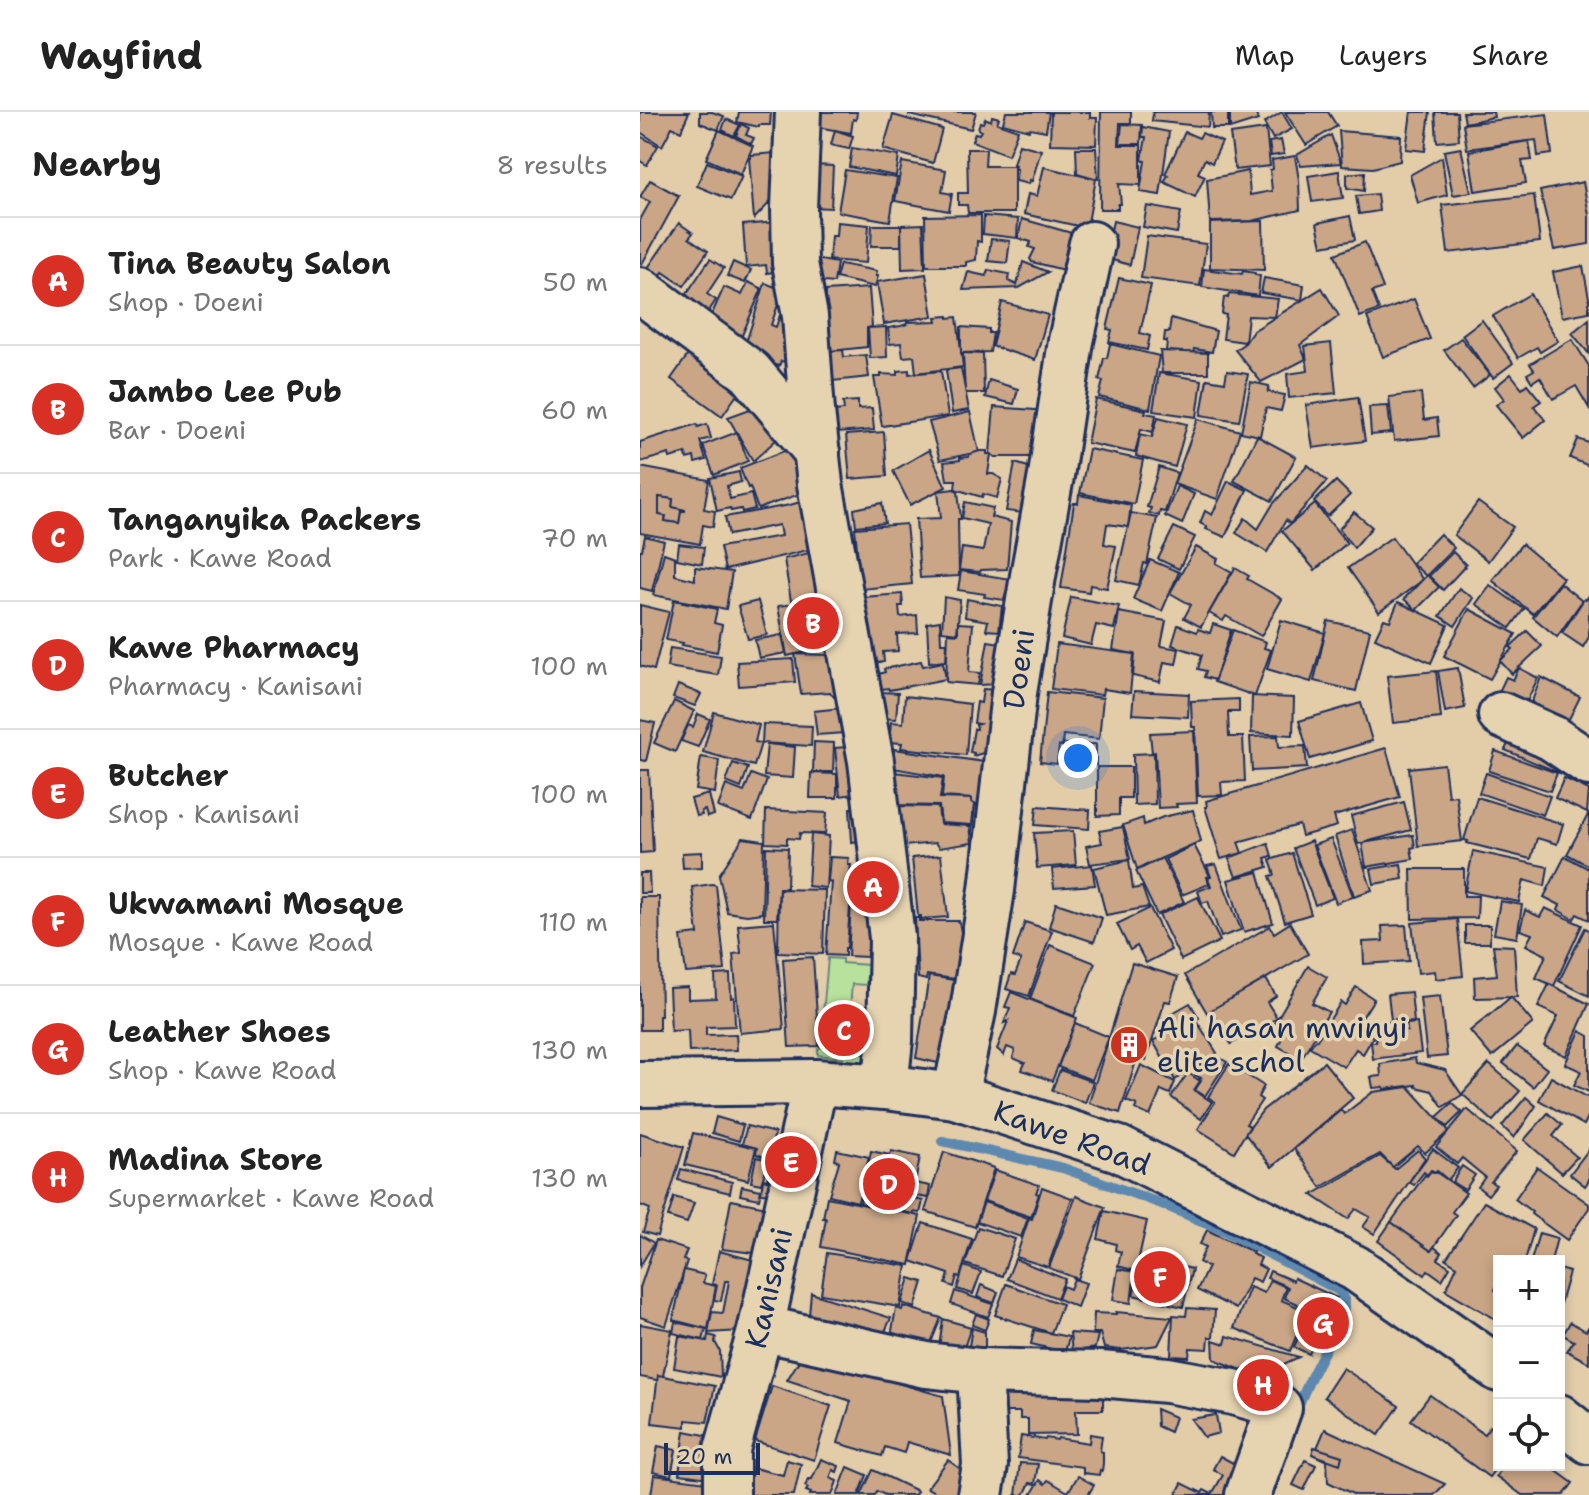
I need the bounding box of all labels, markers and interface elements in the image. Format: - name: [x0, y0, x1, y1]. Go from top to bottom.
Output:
- text: Wayfind: [40, 30, 203, 81]
- text: Map: [1235, 36, 1295, 74]
- text: Layers: [1339, 36, 1428, 74]
- text: Share: [1472, 36, 1549, 74]
- text: Nearby: [32, 141, 162, 187]
- text: 8 results: [496, 147, 608, 182]
- text: Tina Beauty Salon: [108, 243, 391, 284]
- text: A: [48, 264, 68, 299]
- text: 50 m: [543, 264, 608, 299]
- text: Shop · Doeni: [108, 284, 264, 319]
- text: Jambo Lee Pub: [108, 371, 342, 412]
- text: B: [50, 392, 66, 427]
- text: 60 m: [541, 392, 608, 427]
- text: Bar · Doeni: [108, 412, 246, 447]
- text: Tanganyika Packers: [108, 499, 421, 540]
- text: C: [50, 520, 66, 555]
- text: 70 m: [541, 520, 608, 555]
- text: Park · Kawe Road: [108, 540, 332, 575]
- pin: B: [787, 593, 839, 653]
- street label: Doeni: [993, 626, 1044, 712]
- text: Kawe Pharmacy: [108, 627, 360, 668]
- text: D: [49, 648, 67, 683]
- text: 100 m: [530, 648, 608, 683]
- text: Pharmacy · Kanisani: [108, 668, 363, 703]
- your location: [1058, 738, 1098, 778]
- text: Butcher: [108, 755, 229, 796]
- text: E: [49, 776, 67, 811]
- text: 100 m: [530, 776, 608, 811]
- text: Shop · Kanisani: [108, 796, 300, 831]
- pin: A: [847, 857, 899, 917]
- text: Ukwamani Mosque: [108, 883, 404, 924]
- text: F: [50, 904, 66, 939]
- text: 110 m: [538, 904, 608, 939]
- text: Mosque · Kawe Road: [108, 924, 373, 959]
- pin: C: [818, 1000, 870, 1060]
- place label: Ali hasan mwinyi elite schol: [1157, 1007, 1408, 1082]
- text: Leather Shoes: [108, 1011, 331, 1052]
- building icon: Ali hasan mwinyi elite schol: [1108, 1024, 1150, 1066]
- text: G: [48, 1032, 68, 1067]
- text: 130 m: [531, 1032, 608, 1067]
- text: Shop · Kawe Road: [108, 1052, 337, 1087]
- street label: Kawe Road: [988, 1090, 1157, 1185]
- pin: E: [765, 1132, 817, 1192]
- text: Madina Store: [108, 1139, 323, 1180]
- pin: D: [863, 1154, 915, 1214]
- text: H: [49, 1160, 67, 1195]
- text: 130 m: [531, 1160, 608, 1195]
- text: Supermarket · Kawe Road: [108, 1180, 434, 1215]
- street label: Kanisani: [735, 1223, 802, 1352]
- pin: F: [1134, 1247, 1186, 1307]
- map controls: [1493, 1255, 1565, 1471]
- button: +: [1493, 1255, 1565, 1327]
- pin: G: [1297, 1293, 1349, 1353]
- button: −: [1493, 1327, 1565, 1399]
- pin: H: [1237, 1355, 1289, 1415]
- button: locate: [1493, 1399, 1565, 1471]
- scale bar: [664, 1439, 760, 1475]
- text: 20 m: [676, 1442, 733, 1471]

